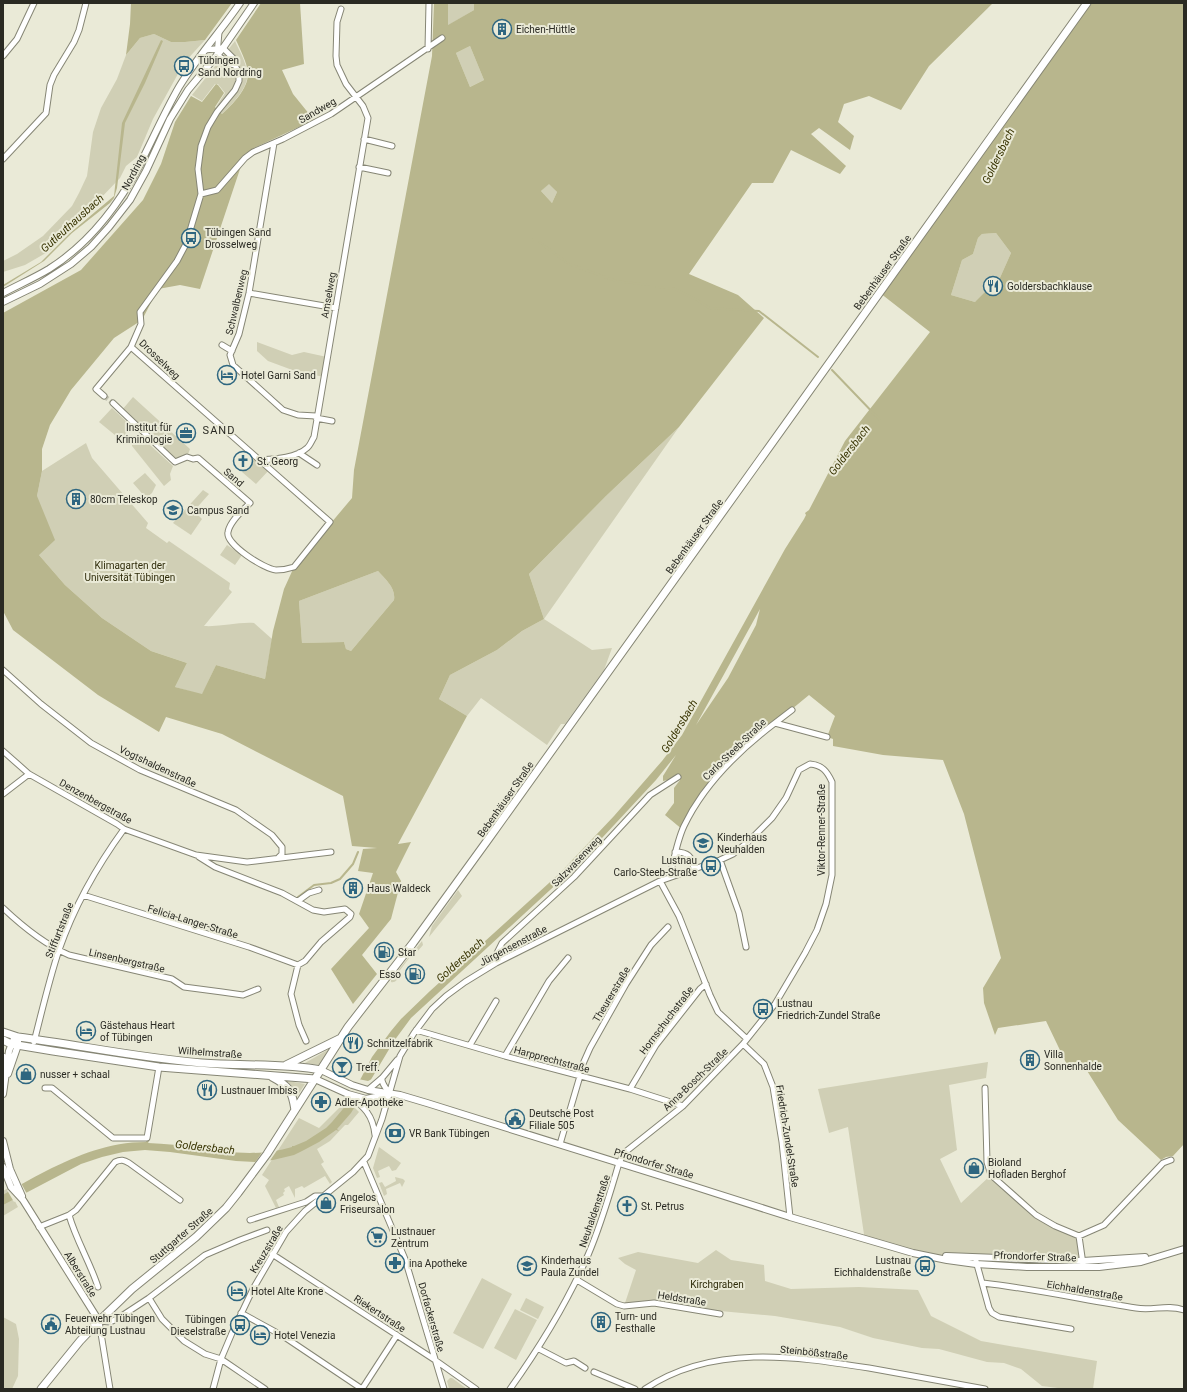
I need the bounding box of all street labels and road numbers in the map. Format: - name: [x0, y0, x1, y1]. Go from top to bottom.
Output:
- street label: Sandweg: [297, 95, 338, 125]
- street label: Nordring: [119, 153, 147, 192]
- street label: Bebenhäuser Straße: [852, 233, 913, 312]
- street label: Schwalbenweg: [224, 268, 249, 336]
- street label: Amselweg: [319, 271, 338, 319]
- street label: Drosselweg: [137, 337, 182, 381]
- street label: Sand: [222, 466, 246, 489]
- street label: Bebenhäuser Straße: [664, 497, 725, 576]
- street label: Carlo-Steeb-Straße: [700, 716, 768, 782]
- street label: Vogtshaldenstraße: [117, 744, 198, 789]
- street label: Bebenhäuser Straße: [475, 759, 536, 839]
- street label: Denzenbergstraße: [58, 777, 134, 826]
- street label: Viktor-Renner-Straße: [816, 784, 827, 876]
- street label: Salzwasenweg: [549, 834, 603, 889]
- street label: Stiffurtstraße: [43, 901, 76, 960]
- street label: Felicia-Langer-Straße: [146, 902, 239, 940]
- street label: Jürgensenstraße: [478, 923, 549, 968]
- street label: Linsenbergstraße: [88, 946, 166, 975]
- street label: Theurerstraße: [591, 965, 632, 1024]
- street label: Hornschuchstraße: [637, 984, 696, 1056]
- street label: Harpprechtstraße: [513, 1044, 591, 1075]
- street label: Wilhelmstraße: [178, 1045, 242, 1060]
- street label: Anna-Bosch-Straße: [661, 1046, 730, 1113]
- street label: Friedrich-Zundel-Straße: [774, 1084, 801, 1188]
- street label: Pfrondorfer Straße: [613, 1146, 695, 1181]
- street label: Neuhaldenstraße: [577, 1173, 612, 1249]
- street label: Stuttgarter Straße: [148, 1205, 215, 1266]
- street label: Kreuzstraße: [248, 1223, 285, 1275]
- street label: Alberstraße: [62, 1249, 99, 1299]
- street label: Pfrondorfer Straße: [993, 1250, 1077, 1263]
- street label: Eichhaldenstraße: [1046, 1278, 1124, 1303]
- street label: Dorfackerstraße: [416, 1281, 447, 1353]
- street label: Heldstraße: [657, 1289, 707, 1308]
- street label: Riekertstraße: [352, 1293, 408, 1334]
- street label: Steinbößstraße: [780, 1343, 848, 1362]

